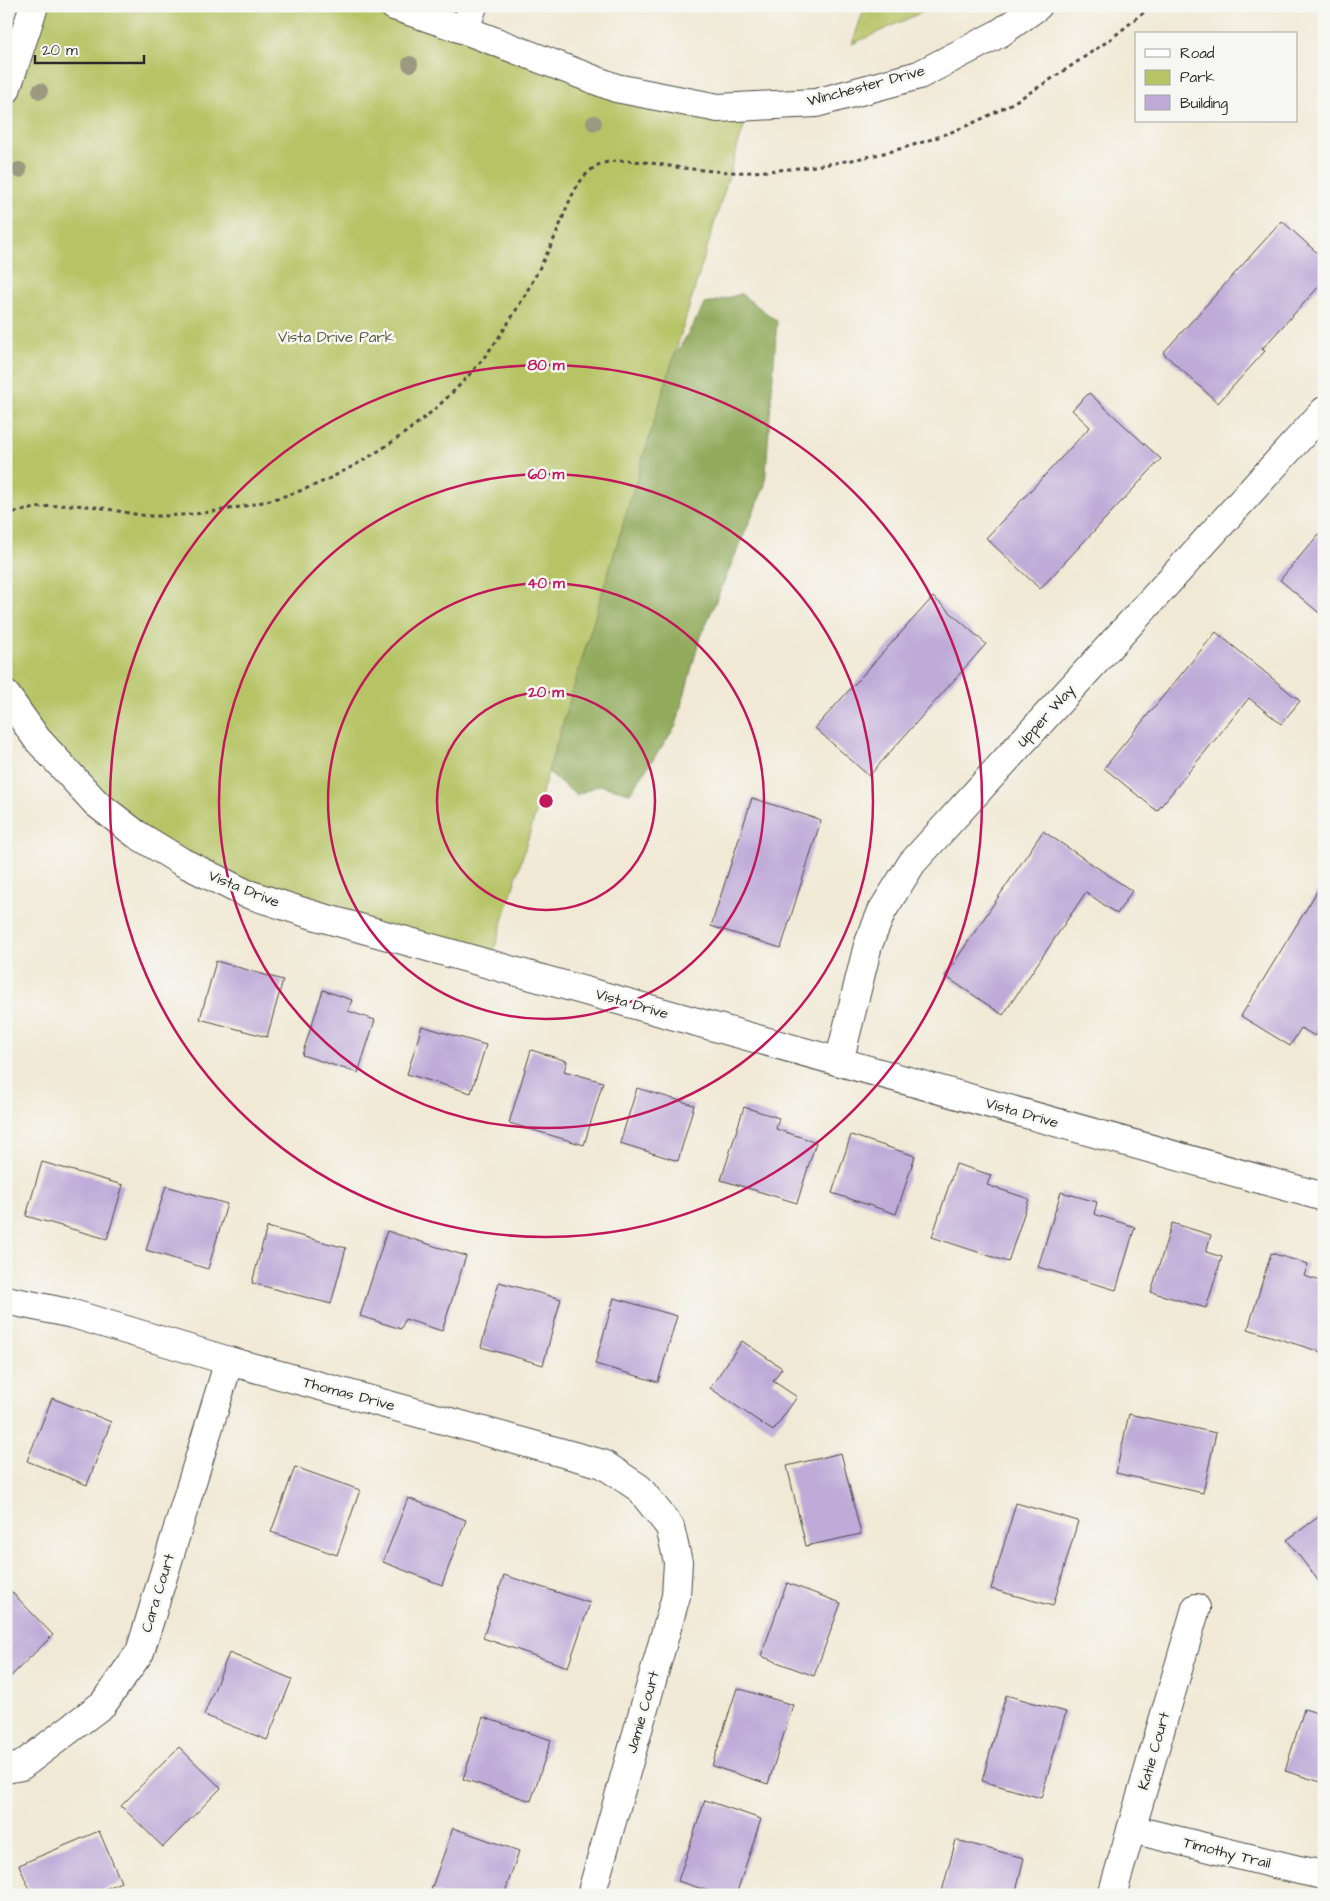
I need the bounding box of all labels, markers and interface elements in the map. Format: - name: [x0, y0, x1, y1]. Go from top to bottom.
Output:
- scale bar: [35, 32, 144, 64]
- legend: [1135, 32, 1298, 122]
- text: 20 m: [42, 40, 78, 61]
- text: Road: [1180, 43, 1215, 64]
- street label: Winchester Drive: [805, 60, 927, 112]
- text: Park: [1180, 67, 1215, 88]
- text: Building: [1180, 93, 1228, 115]
- park label: Vista Drive Park: [278, 327, 394, 348]
- text: 80 m: [528, 355, 565, 376]
- text: 60 m: [528, 464, 565, 485]
- text: 40 m: [527, 573, 565, 594]
- street label: Upper Way: [1012, 680, 1080, 752]
- text: 20 m: [527, 682, 564, 703]
- centre of rings: [537, 792, 555, 810]
- street label: Vista Drive: [205, 865, 283, 913]
- street label: Vista Drive: [593, 984, 671, 1024]
- street label: Vista Drive: [983, 1093, 1061, 1133]
- street label: Thomas Drive: [301, 1372, 397, 1416]
- street label: Cara Court: [136, 1551, 180, 1635]
- street label: Jamie Court: [621, 1668, 665, 1756]
- street label: Katie Court: [1133, 1710, 1175, 1792]
- street label: Timothy Trail: [1181, 1832, 1273, 1875]

